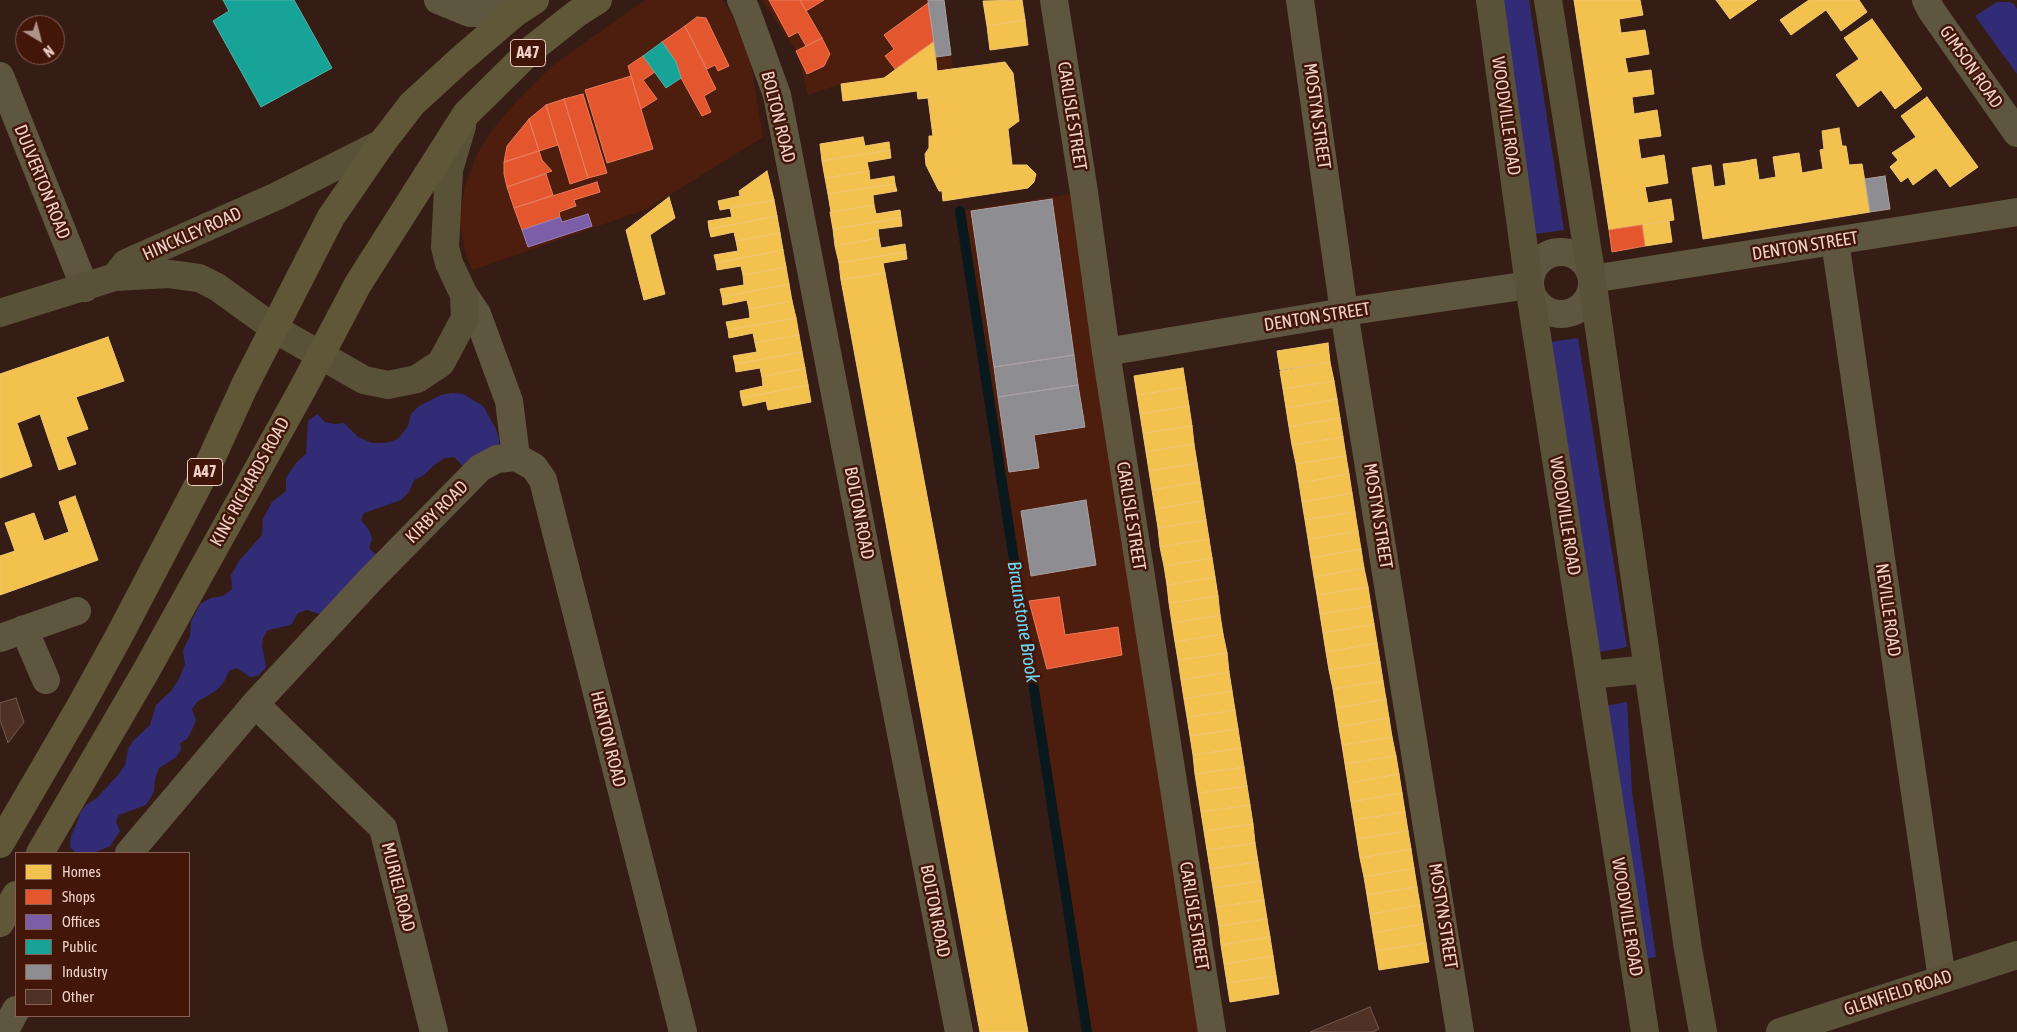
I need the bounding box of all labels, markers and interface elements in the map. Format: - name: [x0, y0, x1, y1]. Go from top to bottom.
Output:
- north arrow: [15, 15, 65, 65]
- street label: GIMSON ROAD: [1935, 22, 2007, 112]
- road number: A47: [510, 40, 546, 66]
- text: N: [40, 42, 57, 60]
- street label: WOODVILLE ROAD: [1487, 55, 1525, 177]
- street label: CARLISLE STREET: [1053, 60, 1091, 172]
- street label: MOSTYN STREET: [1299, 62, 1335, 170]
- street label: BOLTON ROAD: [756, 69, 800, 165]
- street label: DULVERTON ROAD: [9, 122, 75, 242]
- street label: HINCKLEY ROAD: [139, 203, 245, 265]
- street label: DENTON STREET: [1750, 227, 1860, 265]
- street label: DENTON STREET: [1262, 298, 1372, 336]
- street label: KING RICHARDS ROAD: [206, 414, 294, 550]
- street label: WOODVILLE ROAD: [1545, 455, 1585, 577]
- road number: A47: [188, 458, 222, 486]
- street label: CARLISLE STREET: [1112, 460, 1150, 572]
- street label: MOSTYN STREET: [1359, 462, 1397, 570]
- street label: BOLTON ROAD: [839, 465, 879, 561]
- street label: KIRBY ROAD: [401, 476, 473, 548]
- water label: Braunstone Brook: [1002, 560, 1044, 684]
- street label: NEVILLE ROAD: [1871, 562, 1905, 658]
- street label: HENTON ROAD: [586, 689, 630, 789]
- street label: MURIEL ROAD: [376, 840, 420, 934]
- legend: [15, 852, 190, 1017]
- street label: WOODVILLE ROAD: [1607, 856, 1647, 978]
- street label: CARLISLE STREET: [1175, 860, 1213, 972]
- street label: MOSTYN STREET: [1424, 862, 1462, 970]
- text: Homes: [62, 863, 101, 880]
- street label: BOLTON ROAD: [915, 863, 955, 959]
- text: Shops: [62, 888, 95, 905]
- text: Offices: [62, 913, 100, 930]
- text: Public: [62, 938, 97, 955]
- text: Industry: [62, 963, 108, 980]
- street label: GLENFIELD ROAD: [1841, 965, 1955, 1021]
- text: Other: [62, 988, 94, 1005]

